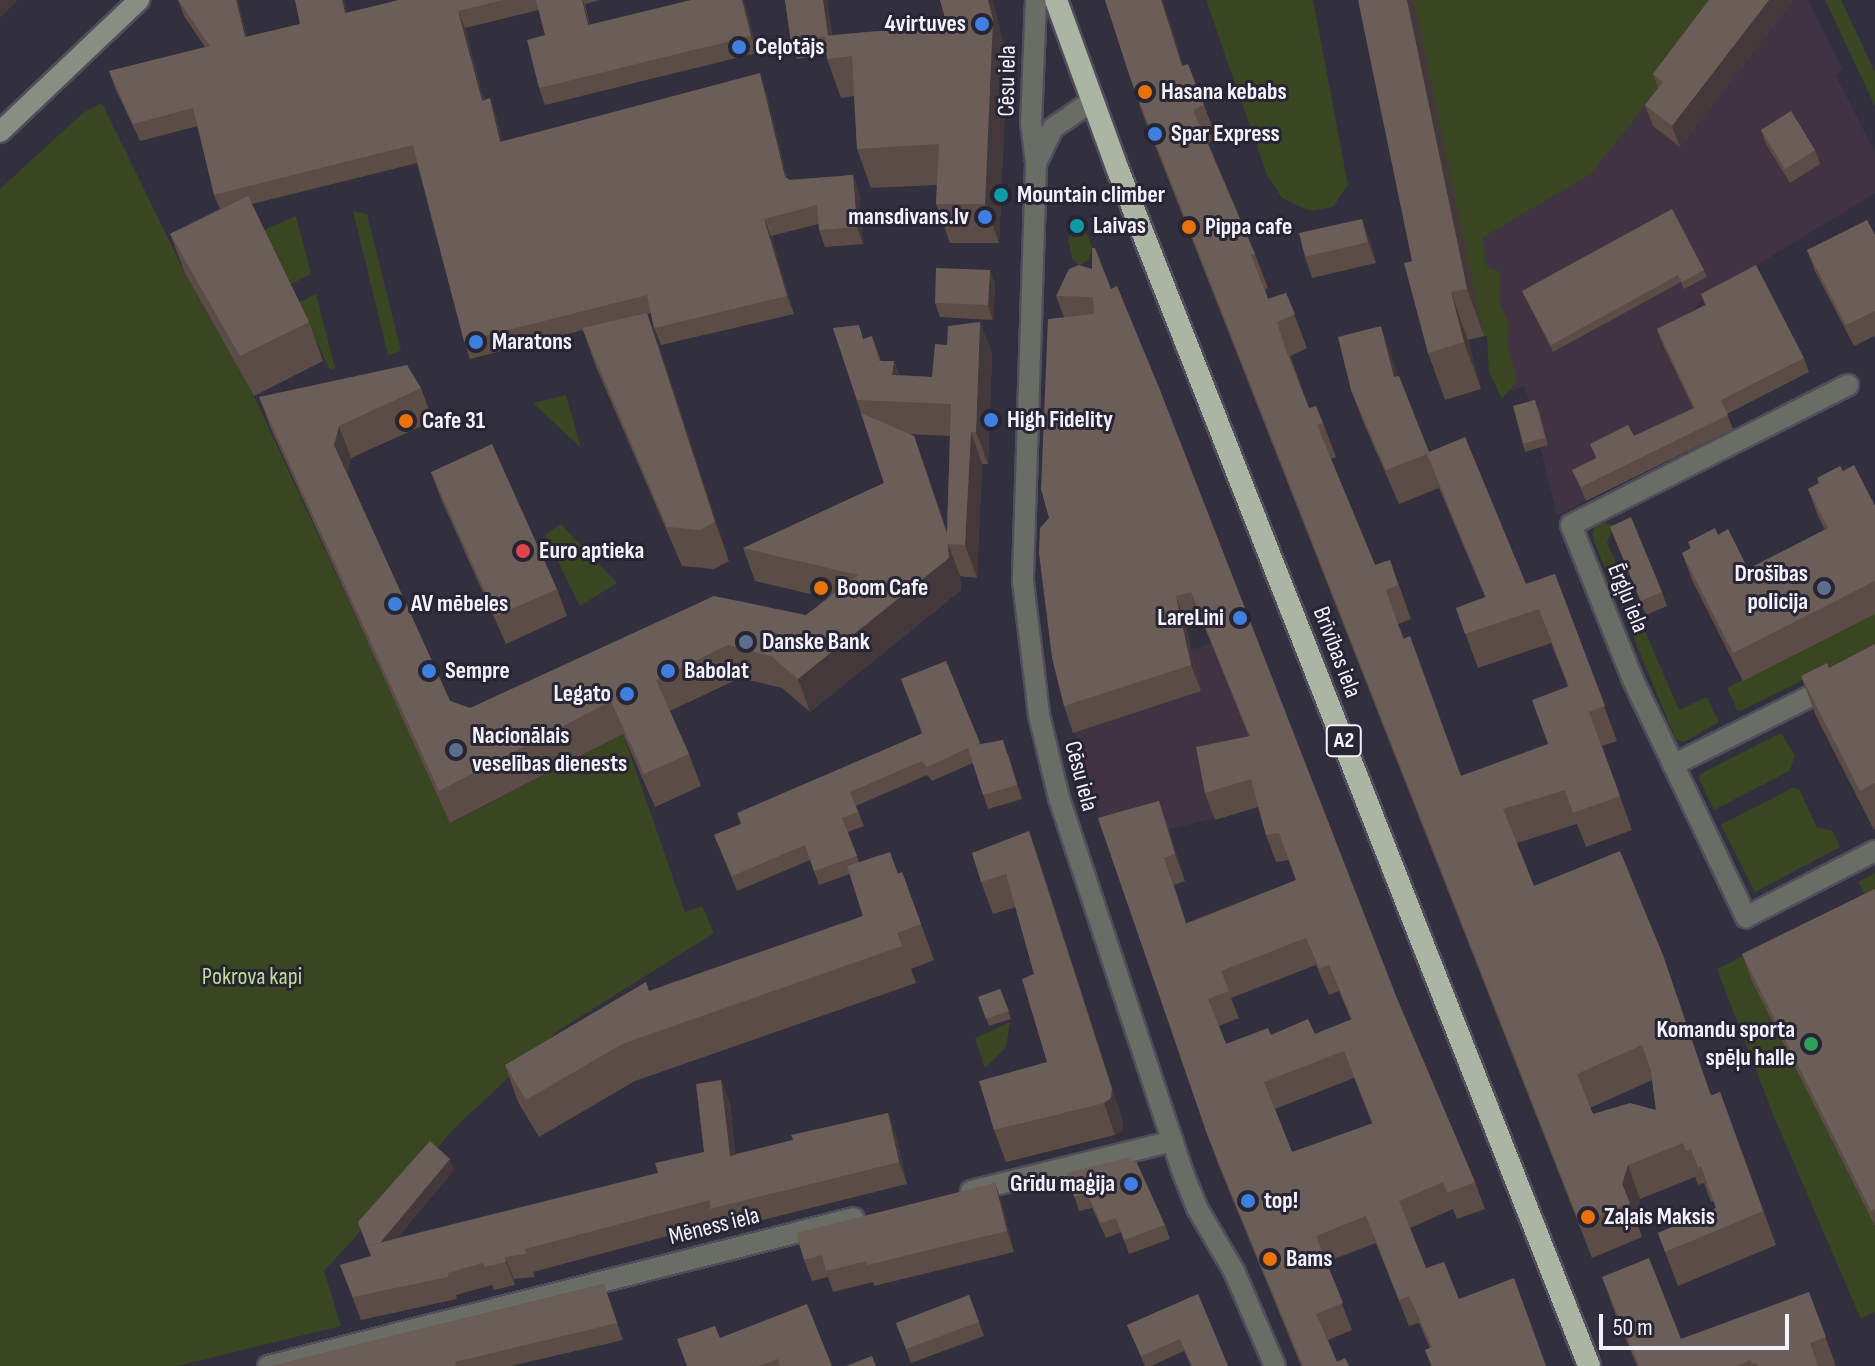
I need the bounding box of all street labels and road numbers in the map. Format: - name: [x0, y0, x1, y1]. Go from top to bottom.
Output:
- street label: Cēsu iela: [992, 45, 1022, 117]
- street label: Ērgļu iela: [1601, 559, 1655, 637]
- street label: Brīvības iela: [1306, 602, 1368, 702]
- road number: A2: [1324, 723, 1364, 759]
- street label: Cēsu iela: [1058, 738, 1104, 814]
- street label: Mēness iela: [666, 1201, 762, 1251]

